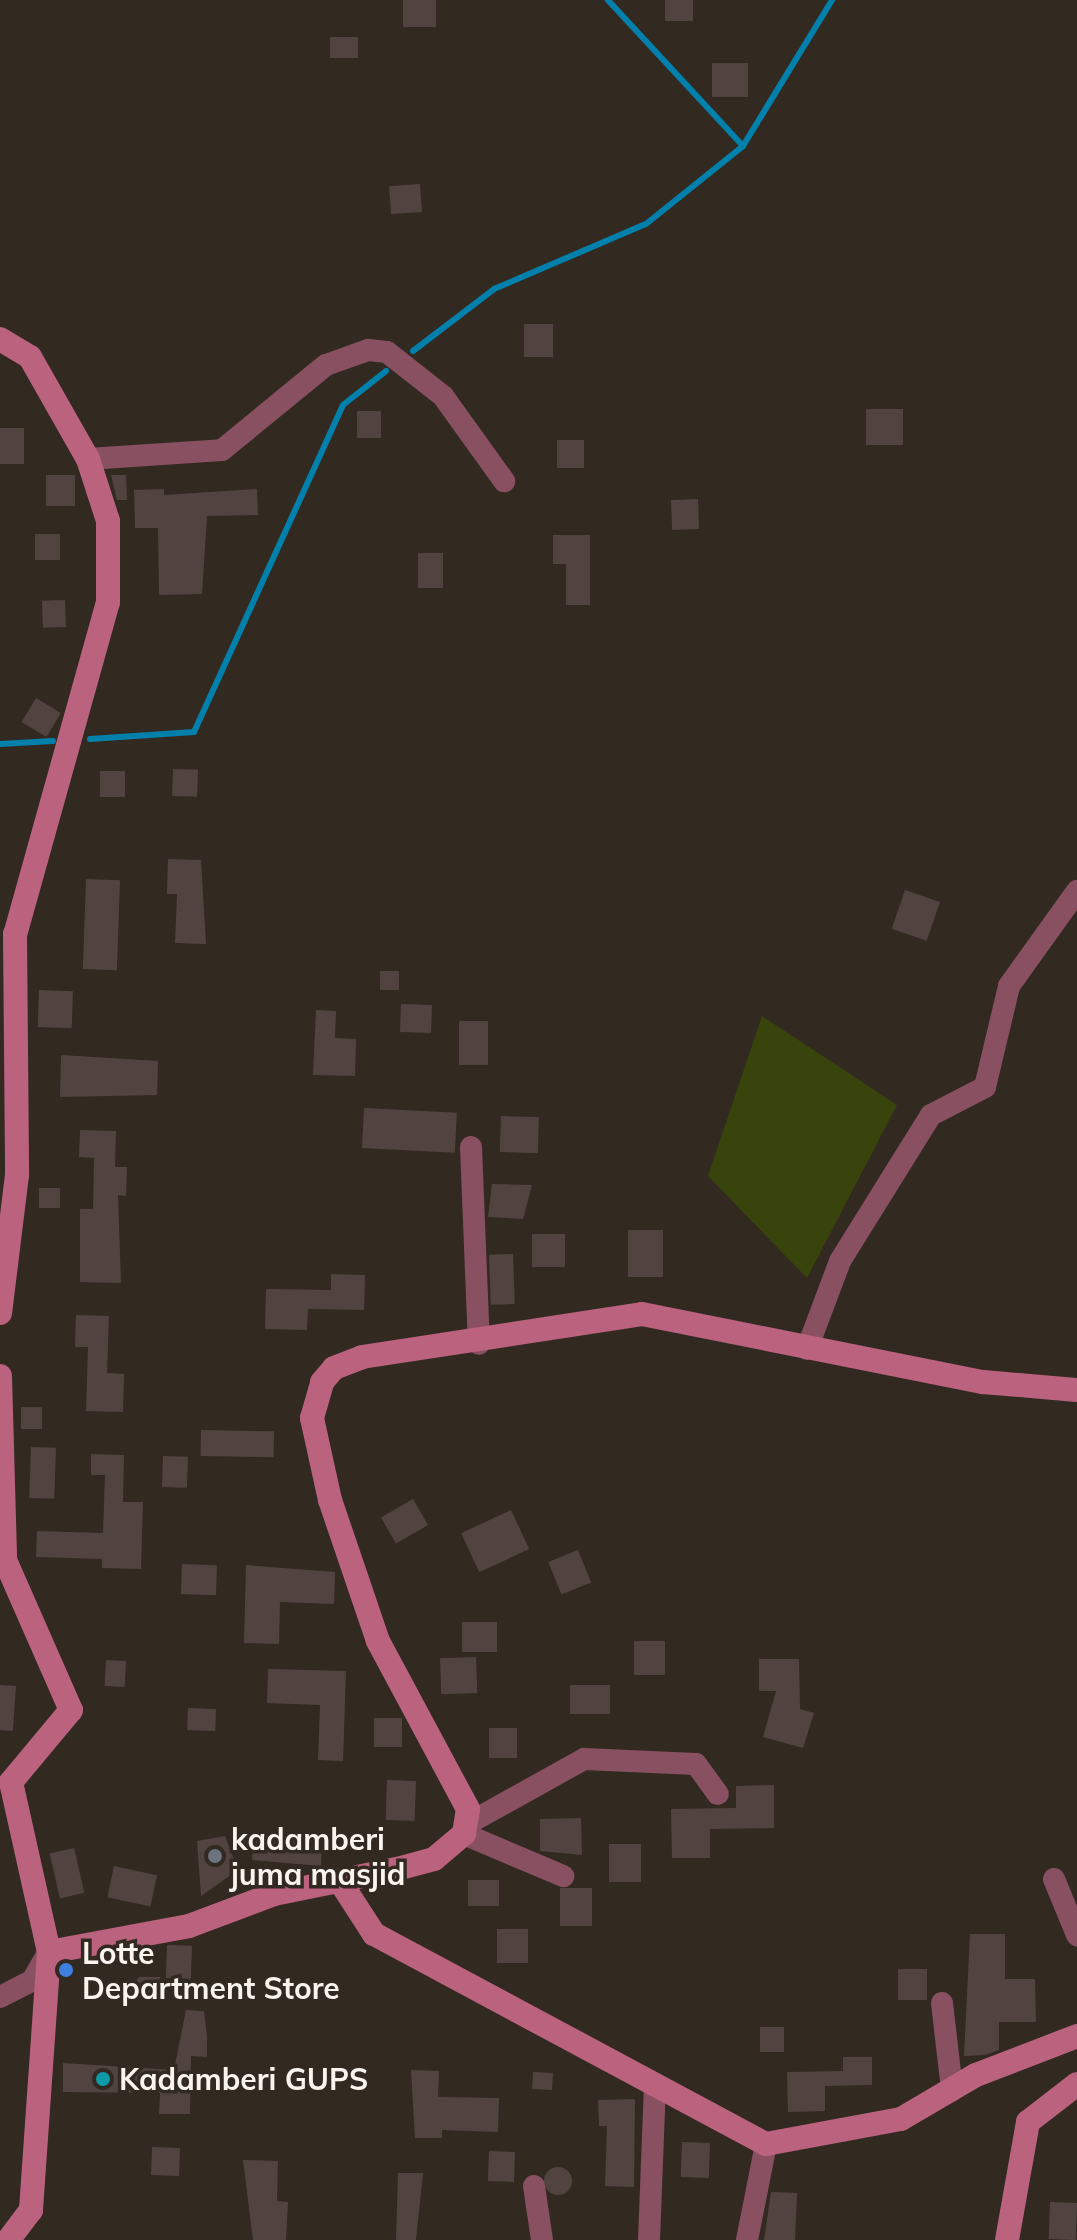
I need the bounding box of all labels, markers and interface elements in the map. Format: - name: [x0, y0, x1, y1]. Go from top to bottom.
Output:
- place label: kadamberi juma masjid: [231, 1821, 405, 1892]
- marker: kadamberi juma masjid: [206, 1847, 224, 1865]
- place label: Lotte Department Store: [82, 1935, 340, 2006]
- marker: Lotte Department Store: [57, 1961, 75, 1979]
- place label: Kadamberi GUPS: [119, 2061, 368, 2097]
- marker: Kadamberi GUPS: [94, 2070, 112, 2088]

